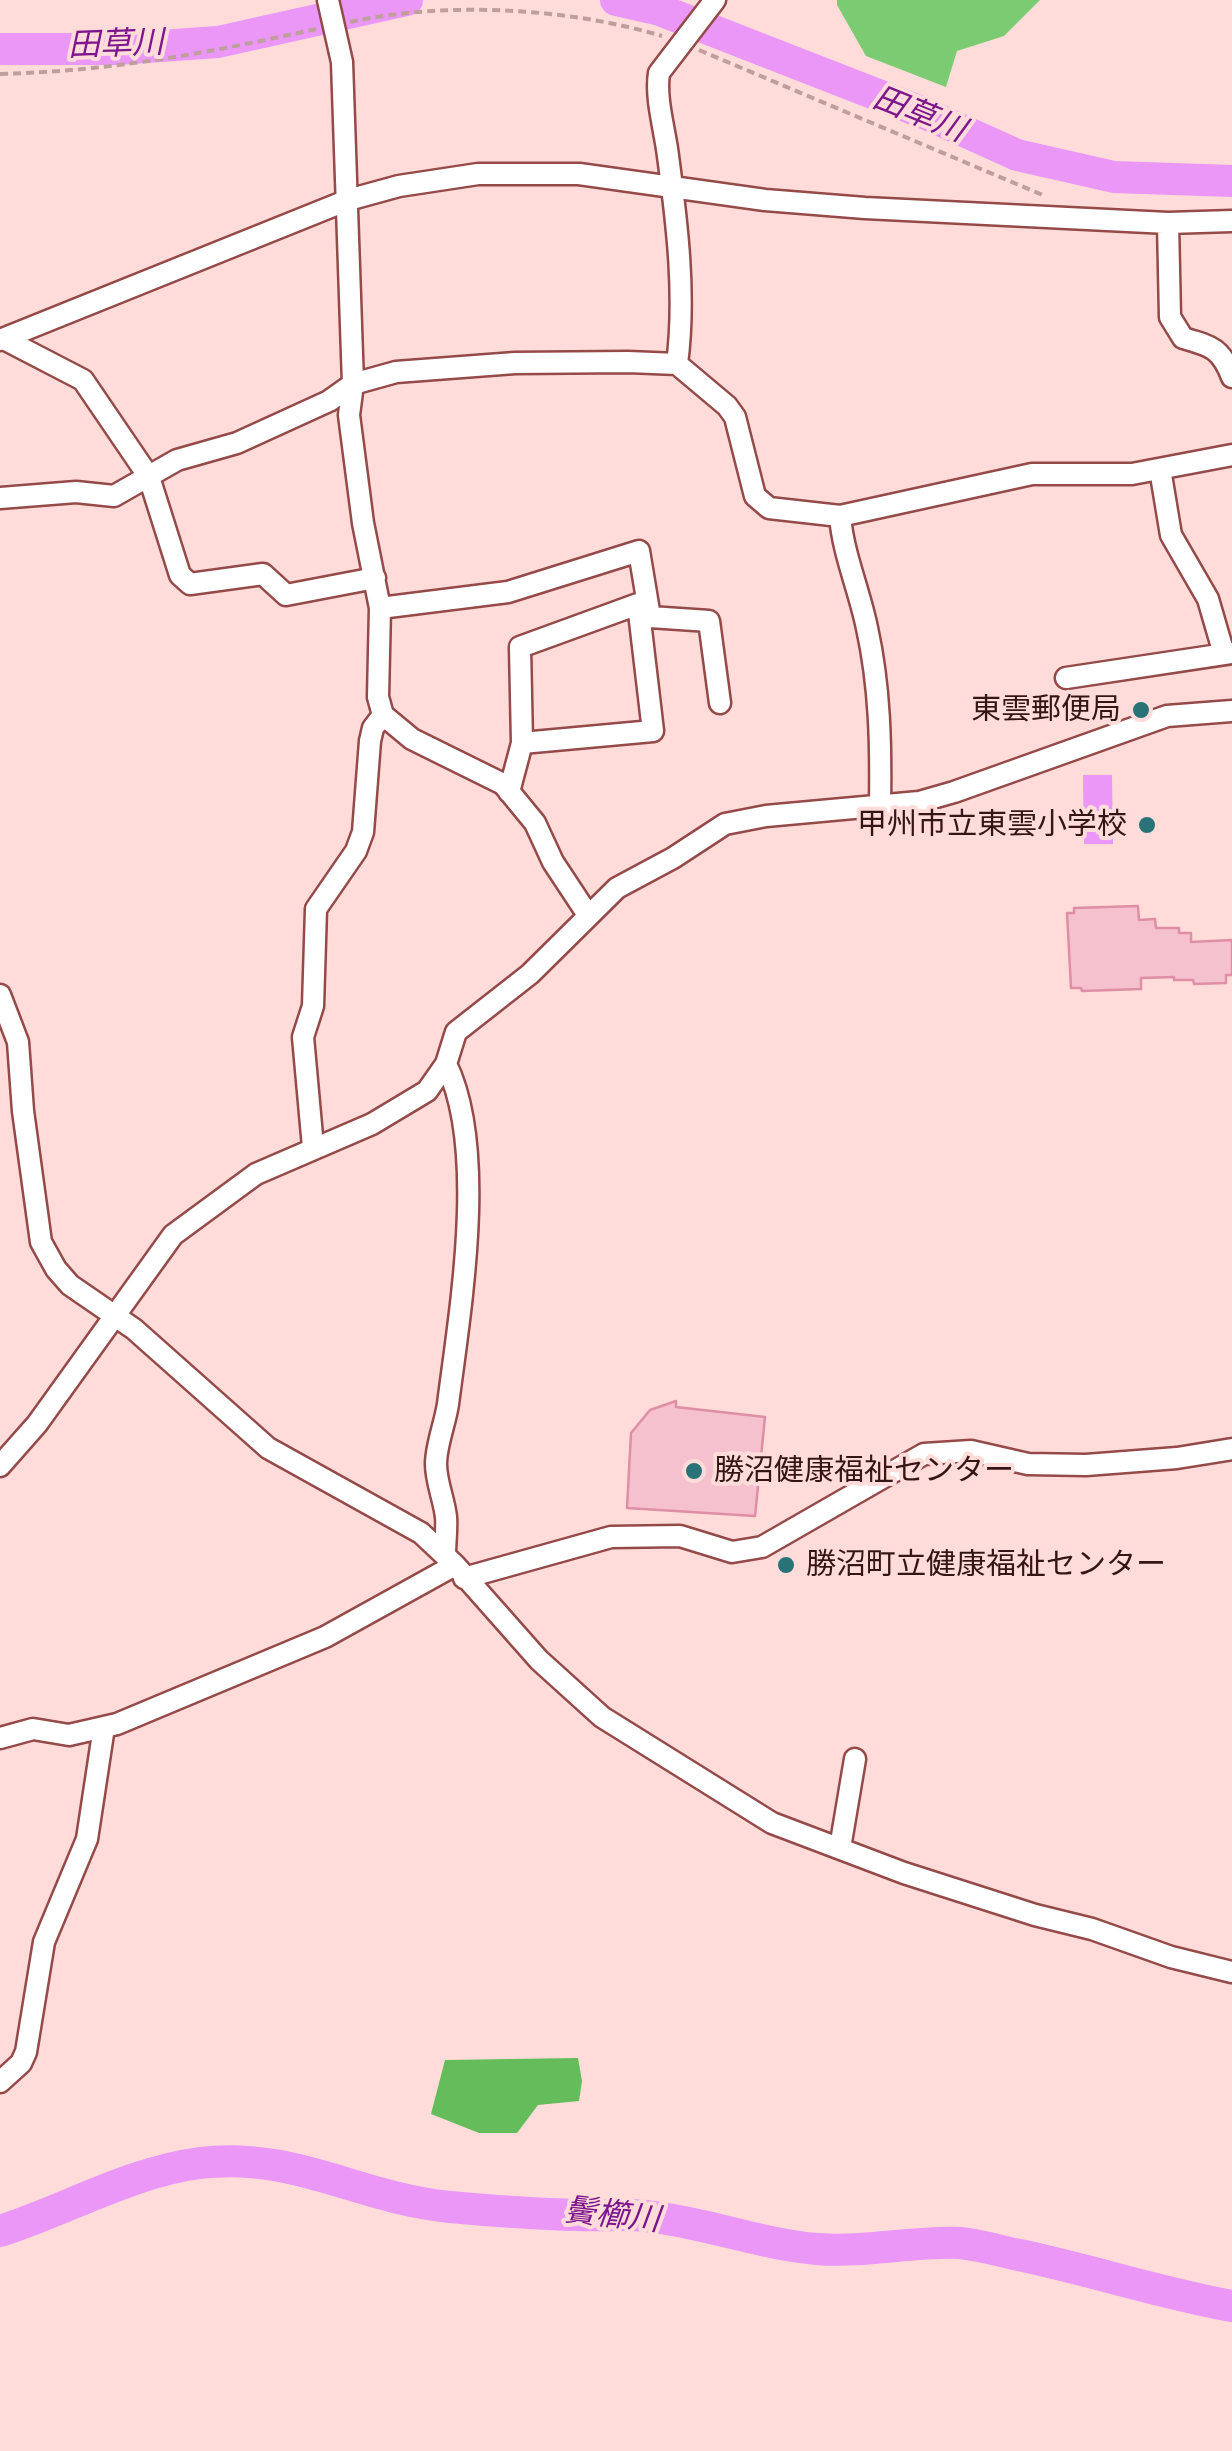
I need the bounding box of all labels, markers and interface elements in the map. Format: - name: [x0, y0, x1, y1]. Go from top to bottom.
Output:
- water label: 田草川: [67, 24, 165, 66]
- water label: 田草川: [867, 79, 971, 151]
- place label: 東雲郵便局: [971, 692, 1121, 728]
- marker: 東雲郵便局: [1130, 699, 1152, 721]
- place label: 甲州市立東雲小学校: [857, 807, 1127, 843]
- marker: 甲州市立東雲小学校: [1136, 814, 1158, 836]
- place label: 勝沼健康福祉センター: [714, 1453, 1014, 1489]
- marker: 勝沼健康福祉センター: [683, 1460, 705, 1482]
- place label: 勝沼町立健康福祉センター: [806, 1547, 1166, 1583]
- marker: 勝沼町立健康福祉センター: [775, 1554, 797, 1576]
- water label: 鬢櫛川: [562, 2192, 662, 2240]

